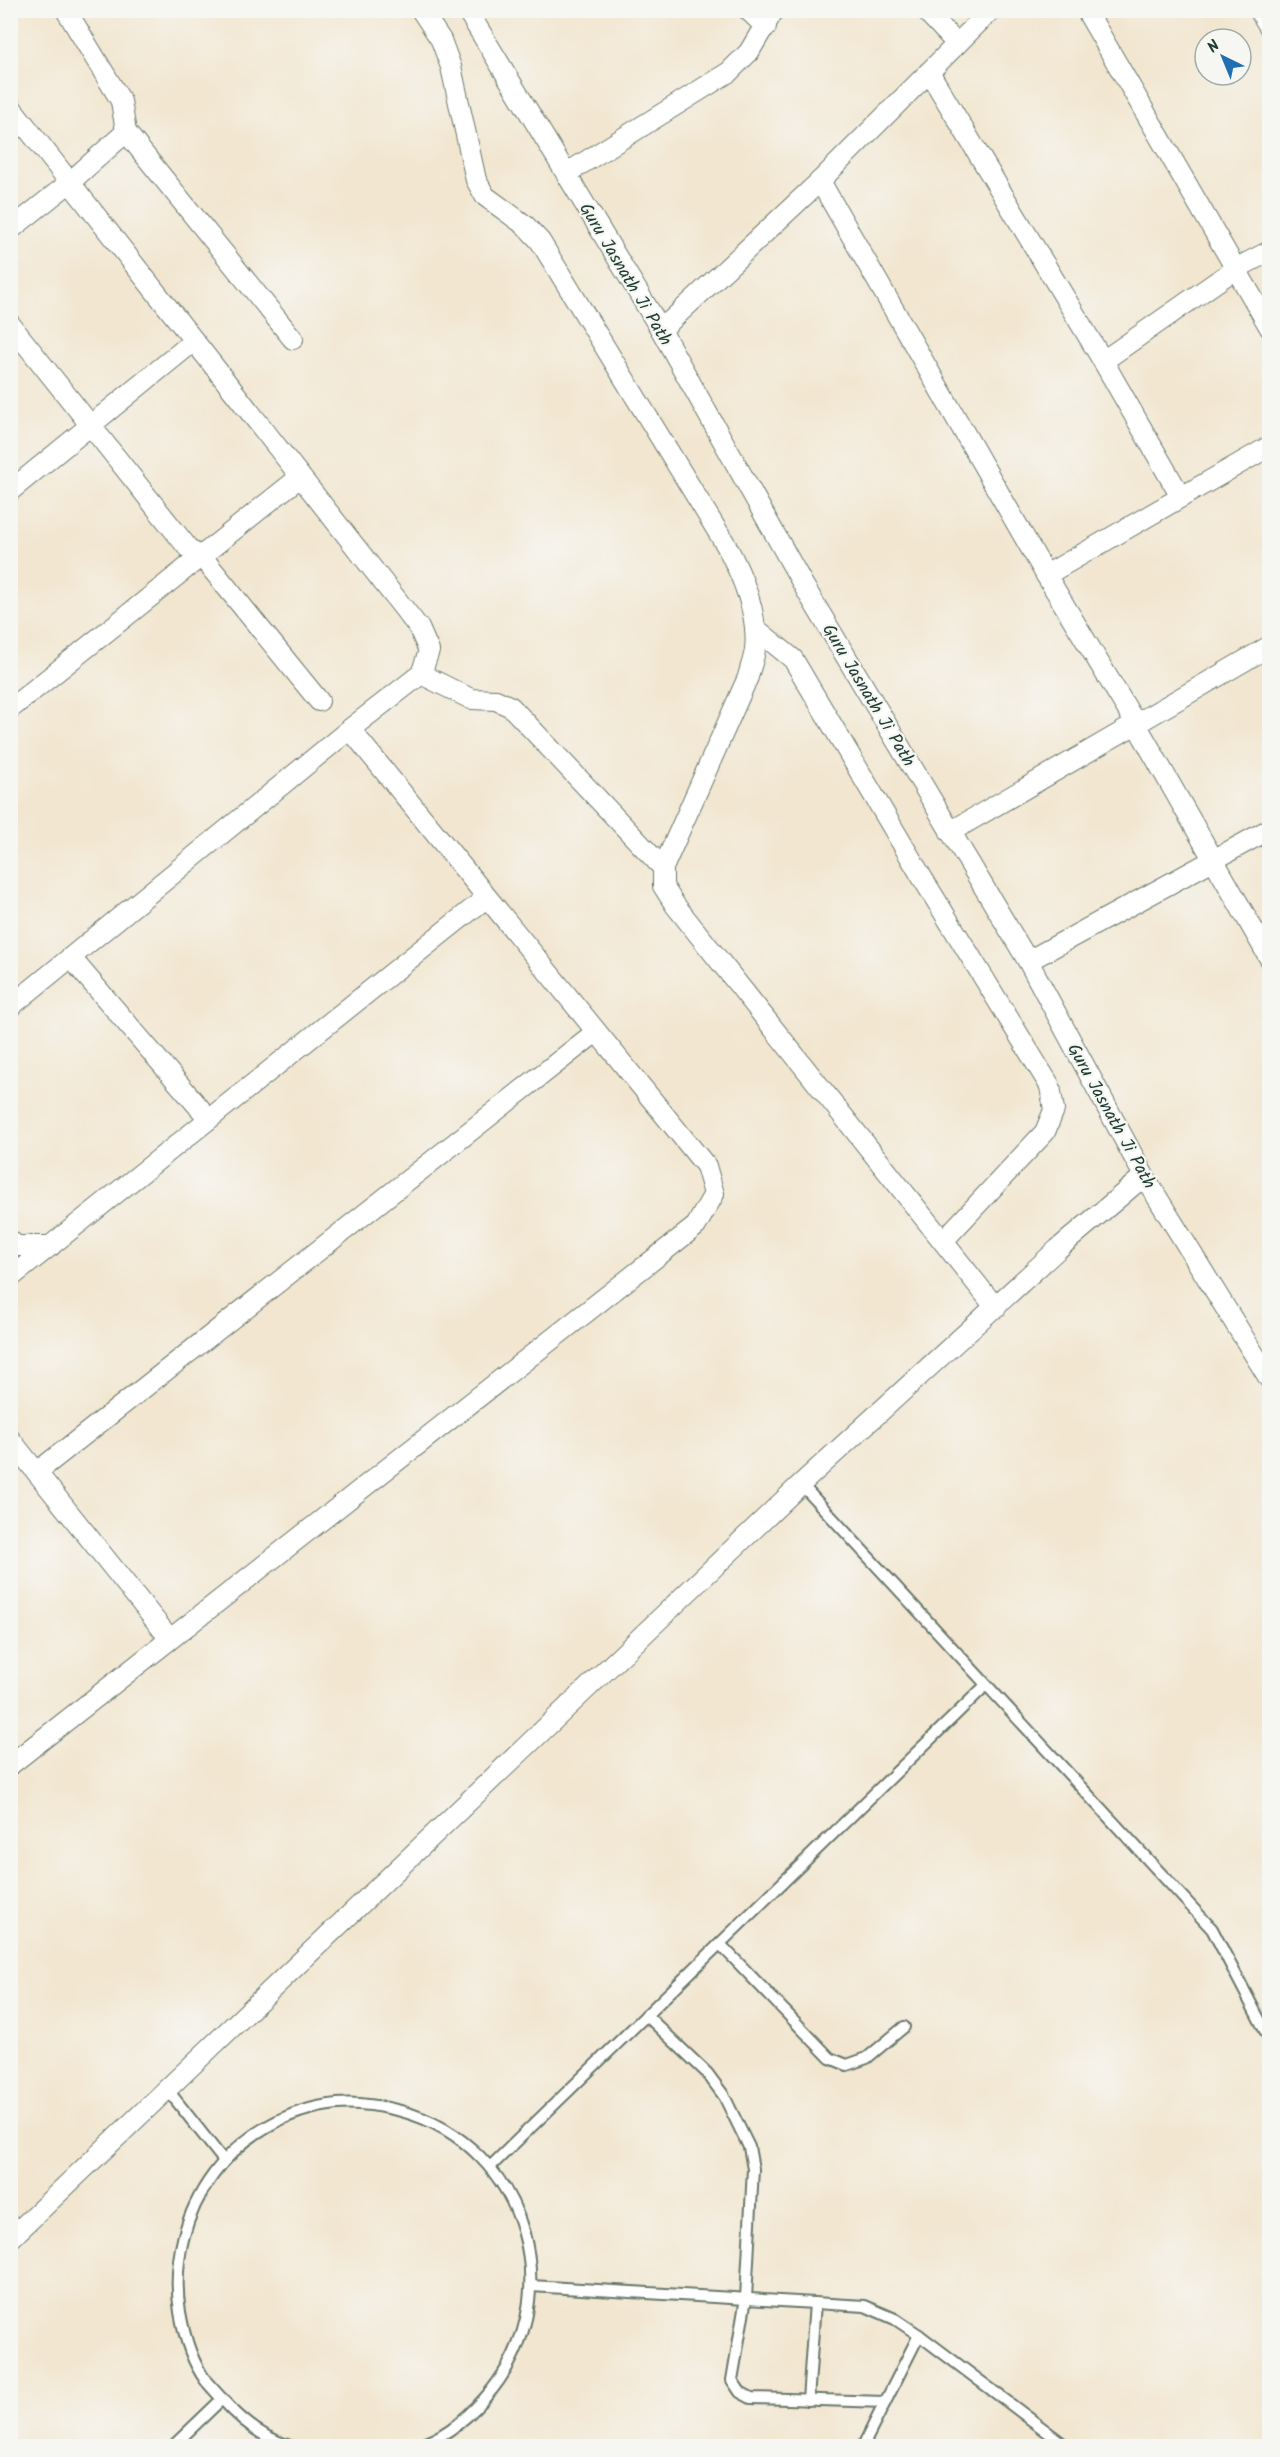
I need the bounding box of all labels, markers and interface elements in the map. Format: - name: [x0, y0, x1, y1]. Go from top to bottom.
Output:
- north arrow: [1193, 27, 1253, 87]
- text: N: [1202, 35, 1226, 60]
- street label: Guru Jasnath Ji Path: [570, 198, 679, 352]
- street label: Guru Jasnath Ji Path: [813, 619, 922, 773]
- street label: Guru Jasnath Ji Path: [1059, 1039, 1163, 1195]

